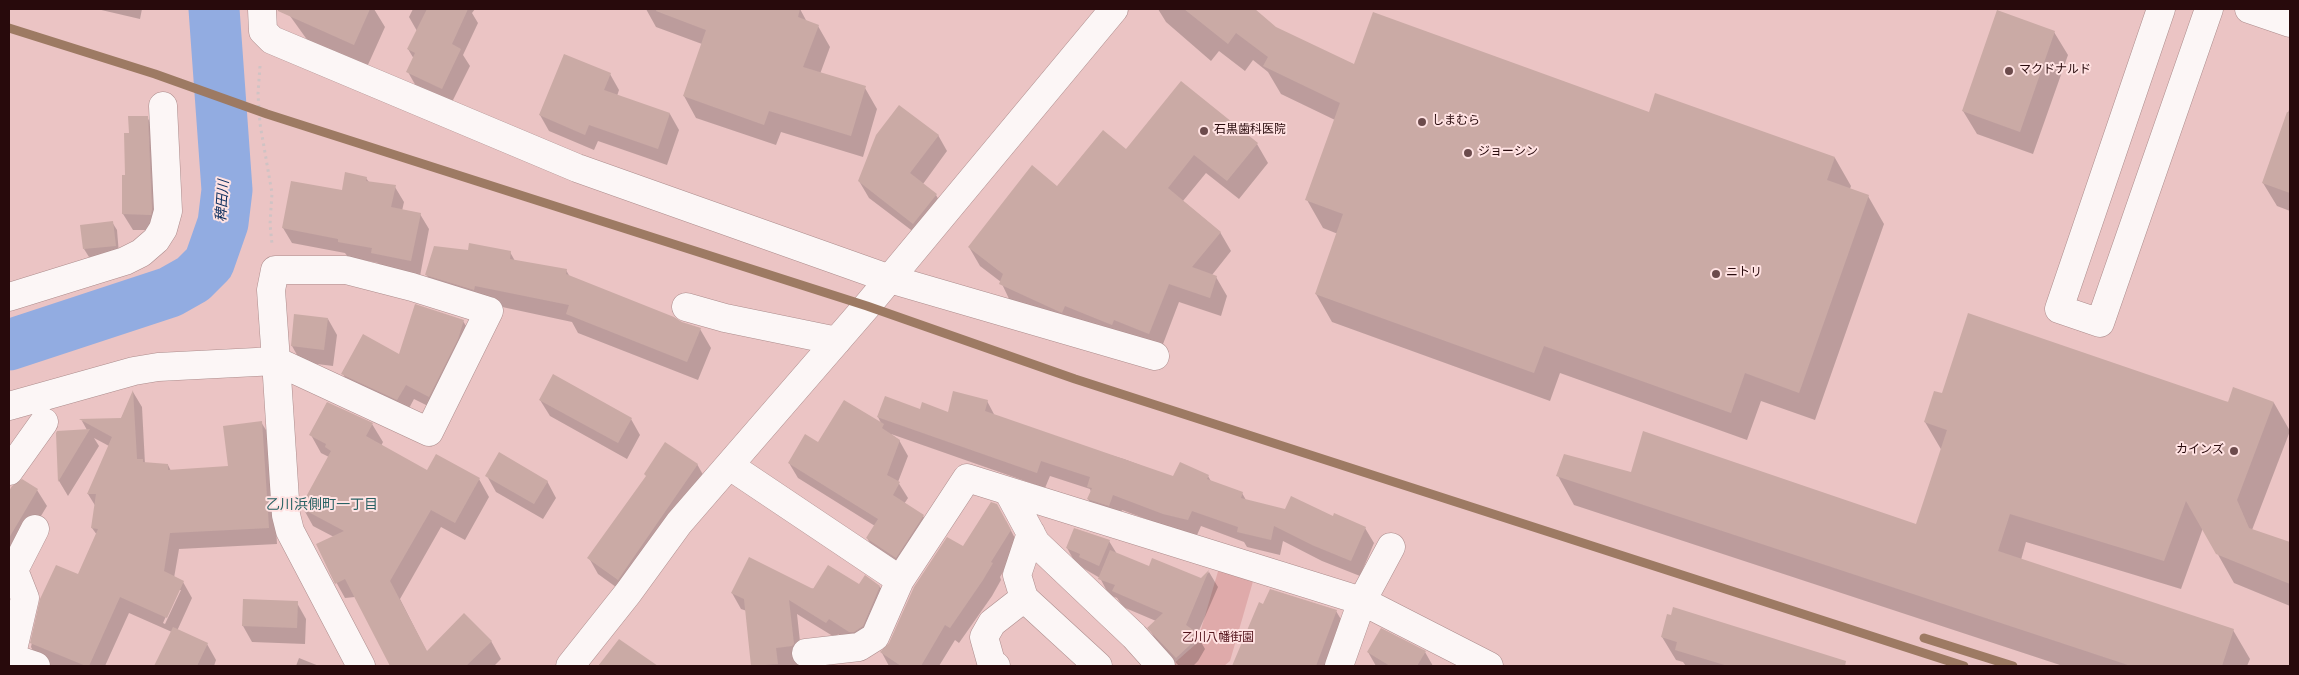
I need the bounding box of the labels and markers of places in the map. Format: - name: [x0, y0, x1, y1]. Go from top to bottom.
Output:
- place label: マクドナルド: [2019, 64, 2091, 78]
- marker: マクドナルド: [2003, 65, 2015, 77]
- place label: しまむら: [1432, 115, 1480, 129]
- marker: しまむら: [1416, 116, 1428, 128]
- place label: 石黒歯科医院: [1214, 124, 1286, 138]
- marker: 石黒歯科医院: [1198, 125, 1210, 137]
- place label: ジョーシン: [1478, 146, 1538, 160]
- marker: ジョーシン: [1462, 147, 1474, 159]
- place label: ニトリ: [1726, 267, 1762, 281]
- marker: ニトリ: [1710, 268, 1722, 280]
- place label: カインズ: [2176, 444, 2224, 458]
- marker: カインズ: [2228, 445, 2240, 457]

